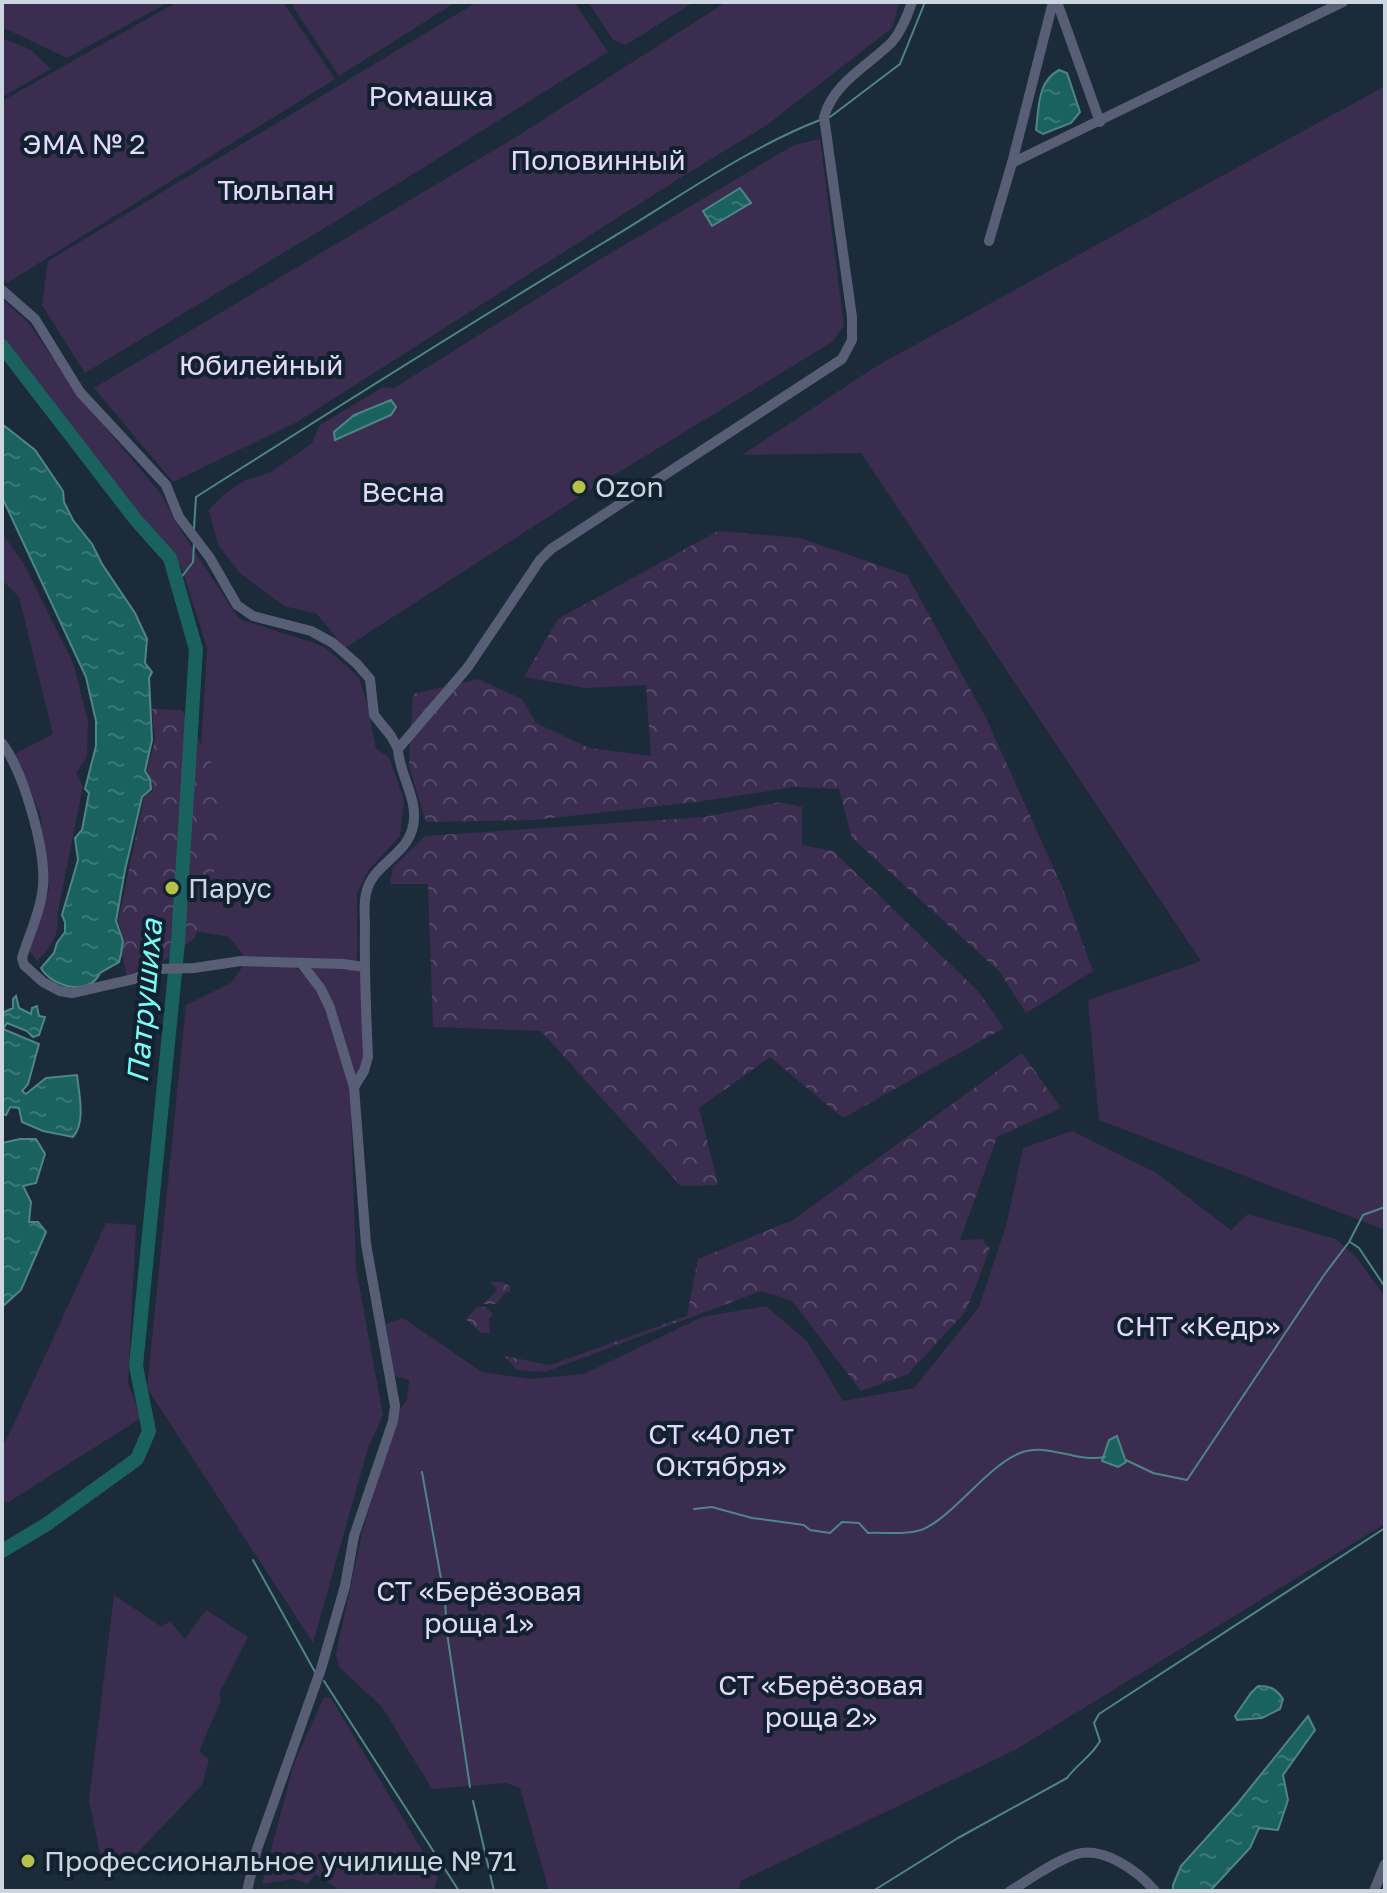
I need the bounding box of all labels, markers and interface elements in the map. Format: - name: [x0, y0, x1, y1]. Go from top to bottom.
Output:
- park label: Ромашка: [368, 79, 494, 112]
- park label: ЭМА № 2: [23, 127, 145, 160]
- park label: Половинный: [510, 143, 686, 176]
- park label: Тюльпан: [217, 173, 335, 206]
- park label: Юбилейный: [179, 348, 343, 381]
- place label: Ozon: [595, 470, 664, 503]
- park label: Весна: [361, 475, 445, 508]
- marker: Ozon: [570, 478, 588, 496]
- place label: Парус: [188, 871, 272, 904]
- marker: Парус: [163, 879, 181, 897]
- water label: Патрушиха: [119, 916, 169, 1084]
- park label: СНТ «Кедр»: [1116, 1309, 1280, 1342]
- park label: СТ «40 лет Октября»: [648, 1417, 794, 1482]
- park label: СТ «Берёзовая роща 1»: [376, 1574, 582, 1639]
- park label: СТ «Берёзовая роща 2»: [718, 1668, 924, 1733]
- place label: Профессиональное училище № 71: [44, 1844, 516, 1877]
- marker: Профессиональное училище № 71: [19, 1852, 37, 1870]

